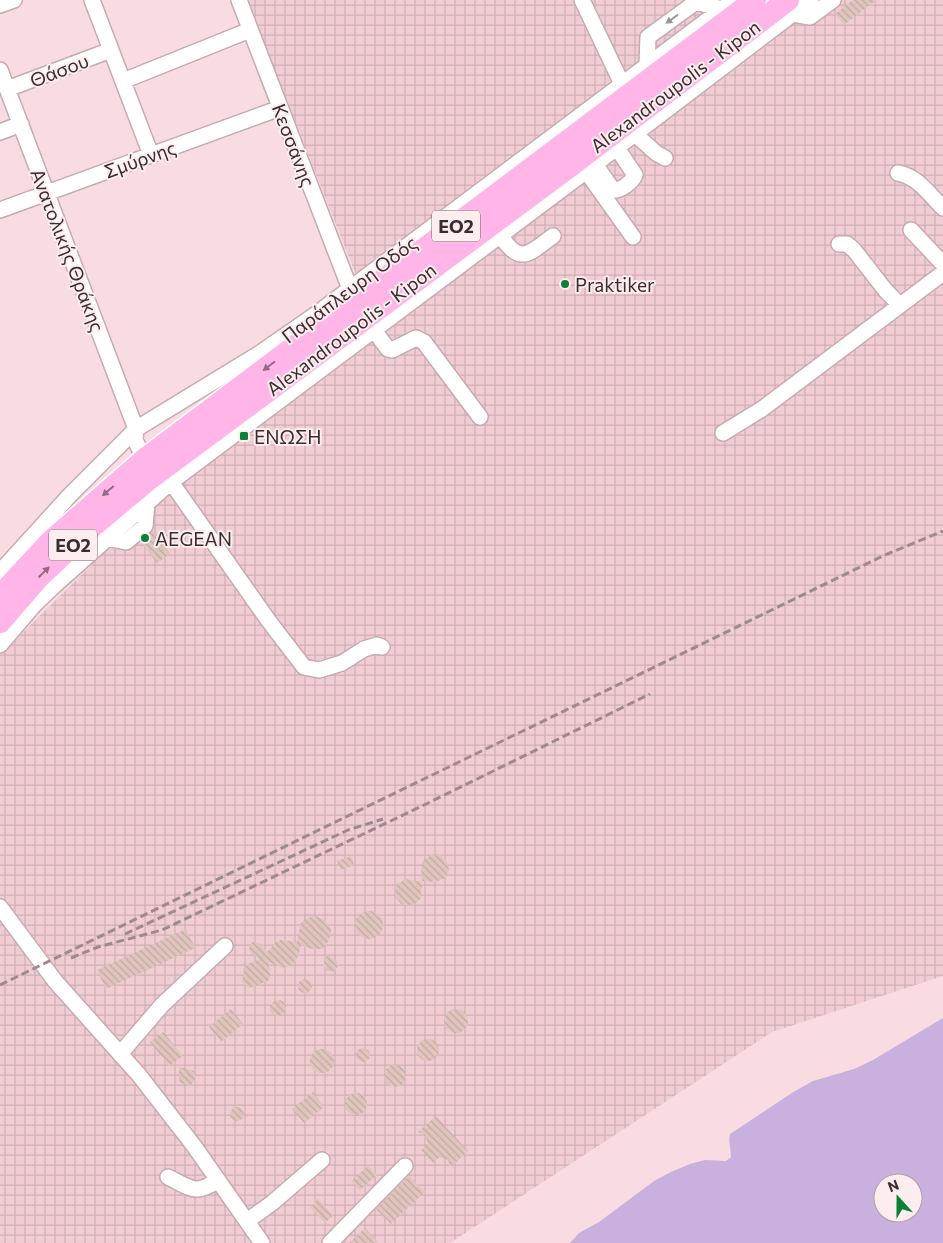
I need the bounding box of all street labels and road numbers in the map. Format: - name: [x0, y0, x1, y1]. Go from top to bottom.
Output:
- street label: Alexandroupolis - Kipon: [586, 15, 764, 157]
- street label: Θάσου: [26, 48, 92, 92]
- street label: Κεσσάνης: [268, 100, 320, 190]
- street label: Σμύρνης: [101, 135, 179, 183]
- street label: Ανατολικής Θράκης: [26, 165, 110, 335]
- road number: ΕΟ2: [432, 210, 480, 242]
- street label: Παράπλευρη Οδός: [277, 231, 421, 347]
- street label: Alexandroupolis - Kipon: [262, 258, 440, 400]
- road number: ΕΟ2: [49, 530, 97, 560]

